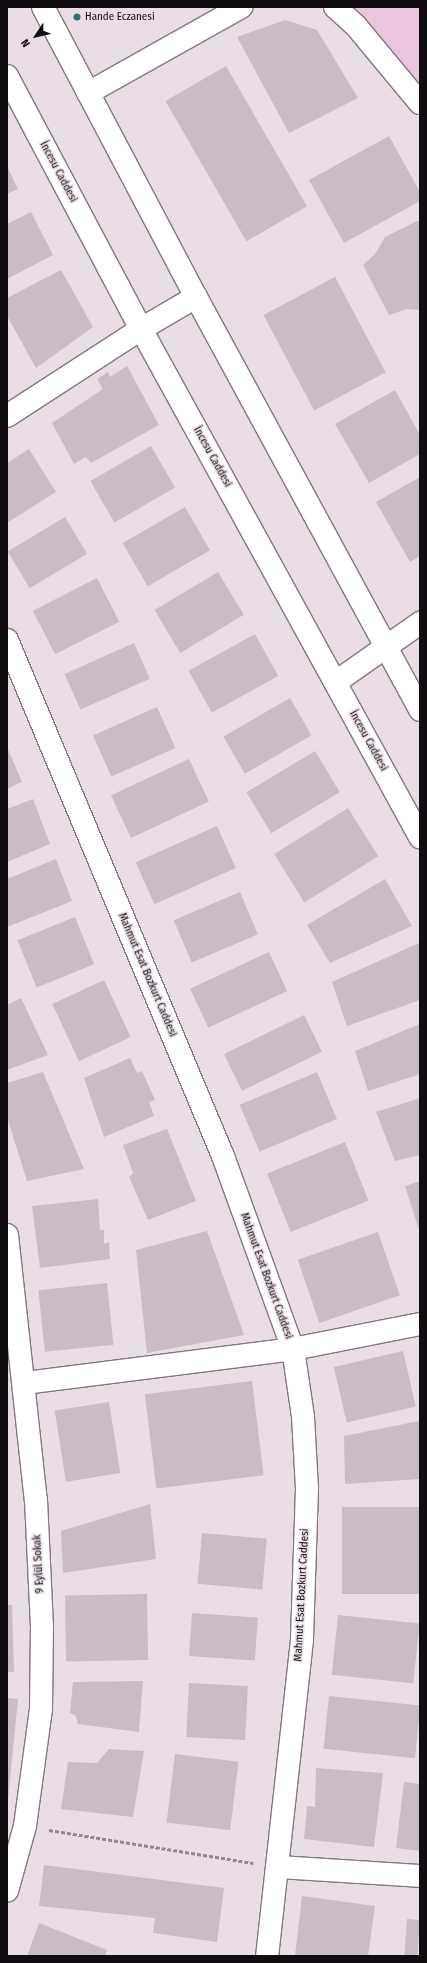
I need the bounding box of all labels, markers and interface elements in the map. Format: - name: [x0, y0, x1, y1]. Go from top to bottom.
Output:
- place label: Hande Eczanesi: [85, 10, 155, 24]
- marker: Hande Eczanesi: [72, 12, 82, 22]
- north arrow: [16, 16, 56, 56]
- text: N: [19, 37, 33, 50]
- street label: İncesu Caddesi: [36, 139, 80, 205]
- street label: İncesu Caddesi: [190, 424, 234, 490]
- street label: İncesu Caddesi: [346, 708, 390, 774]
- street label: Mahmut Esat Bozkurt Caddesi: [115, 911, 179, 1039]
- street label: Mahmut Esat Bozkurt Caddesi: [237, 1211, 295, 1341]
- street label: Mahmut Esat Bozkurt Caddesi: [292, 1528, 312, 1662]
- street label: 9 Eylül Sokak: [31, 1534, 47, 1594]

